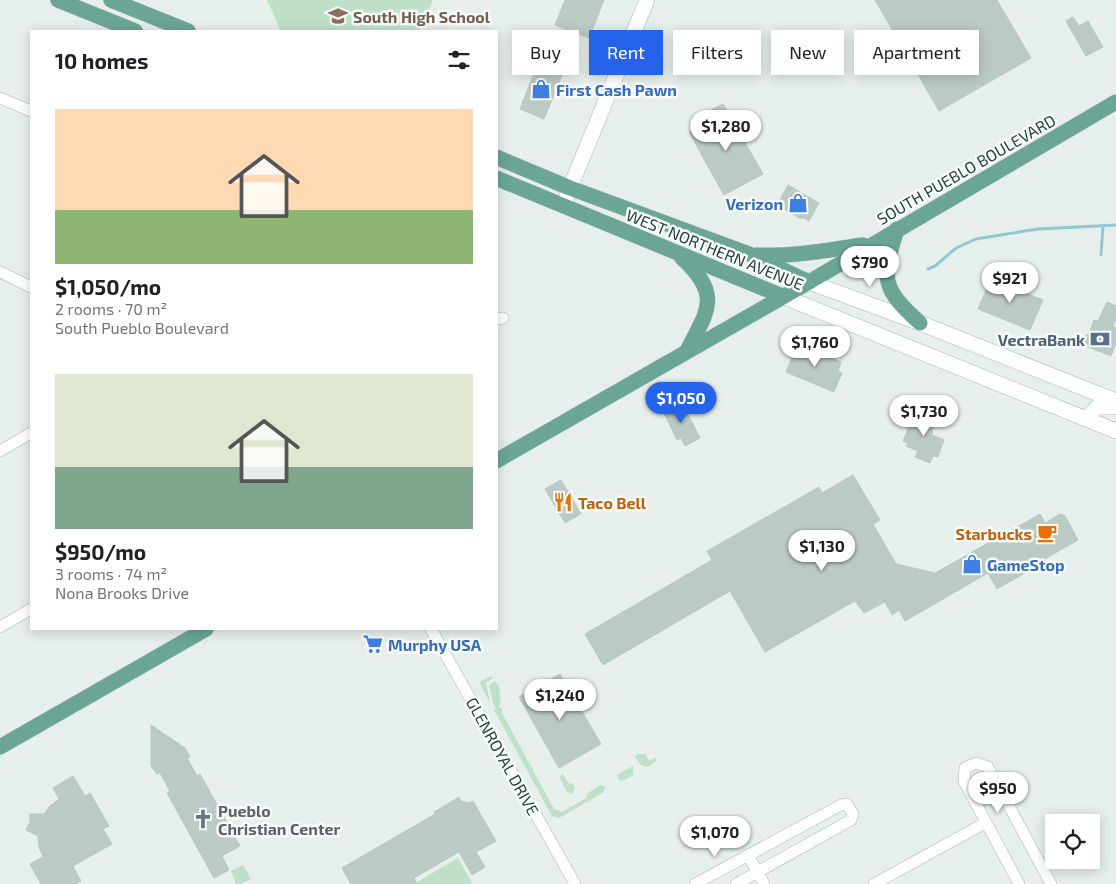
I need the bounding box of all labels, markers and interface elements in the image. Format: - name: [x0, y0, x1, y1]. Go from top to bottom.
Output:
- school or university icon: South High School: [327, 5, 349, 27]
- place label: South High School: [353, 7, 491, 26]
- chip: Buy: [512, 30, 579, 75]
- chip: Rent: [589, 30, 663, 75]
- chip: Filters: [673, 30, 761, 75]
- chip: New: [771, 30, 844, 75]
- chip: Apartment: [854, 30, 979, 75]
- icon: filters: [445, 46, 473, 74]
- text: 10 homes: [55, 48, 148, 73]
- shop icon: First Cash Pawn: [530, 78, 552, 100]
- place label: First Cash Pawn: [556, 80, 677, 99]
- pin: $1,280: [685, 110, 767, 152]
- street label: SOUTH PUEBLO BOULEVARD: [873, 110, 1059, 228]
- text: $1,280: [701, 116, 751, 135]
- icon: home: [219, 141, 309, 231]
- shop icon: Verizon: [787, 192, 809, 214]
- place label: Verizon: [726, 194, 783, 213]
- street label: WEST NORTHERN AVENUE: [624, 205, 806, 293]
- pin: $790: [840, 246, 900, 288]
- text: $790: [851, 252, 889, 271]
- pin: $921: [980, 262, 1040, 304]
- text: $921: [993, 268, 1027, 287]
- text: $1,050/mo: [55, 274, 161, 299]
- text: 2 rooms · 70 m²: [55, 299, 167, 318]
- text: South Pueblo Boulevard: [55, 318, 229, 337]
- pin: $1,760: [774, 326, 856, 368]
- bank icon: VectraBank: [1089, 328, 1111, 350]
- place label: VectraBank: [998, 330, 1085, 349]
- text: $1,760: [791, 332, 839, 351]
- pin: $1,050: [640, 382, 722, 424]
- text: $1,050: [656, 388, 706, 407]
- pin: $1,730: [883, 394, 965, 437]
- text: $1,730: [900, 401, 948, 420]
- icon: home: [219, 406, 309, 496]
- restaurant icon: Taco Bell: [552, 491, 574, 513]
- place label: Taco Bell: [578, 493, 647, 512]
- cafe icon: Starbucks: [1036, 522, 1058, 544]
- place label: Starbucks: [956, 524, 1032, 543]
- pin: $1,130: [781, 530, 863, 572]
- text: $1,130: [799, 536, 845, 555]
- text: $950/mo: [55, 539, 146, 564]
- shop icon: GameStop: [961, 553, 983, 575]
- place label: GameStop: [987, 555, 1065, 574]
- text: 3 rooms · 74 m²: [55, 564, 167, 583]
- text: Nona Brooks Drive: [55, 583, 189, 602]
- supermarket icon: Murphy USA: [362, 633, 384, 655]
- place label: Murphy USA: [388, 635, 482, 655]
- pin: $1,240: [519, 678, 601, 721]
- text: $1,240: [535, 685, 585, 704]
- street label: GLENROYAL DRIVE: [463, 694, 543, 818]
- pin: $950: [968, 772, 1028, 814]
- text: $950: [979, 778, 1017, 797]
- place label: Pueblo Christian Center: [218, 801, 341, 838]
- church icon: Pueblo Christian Center: [192, 808, 214, 830]
- map controls: [1045, 814, 1100, 869]
- button: locate: [1045, 814, 1100, 869]
- pin: $1,070: [674, 816, 756, 858]
- text: $1,070: [691, 822, 739, 841]

